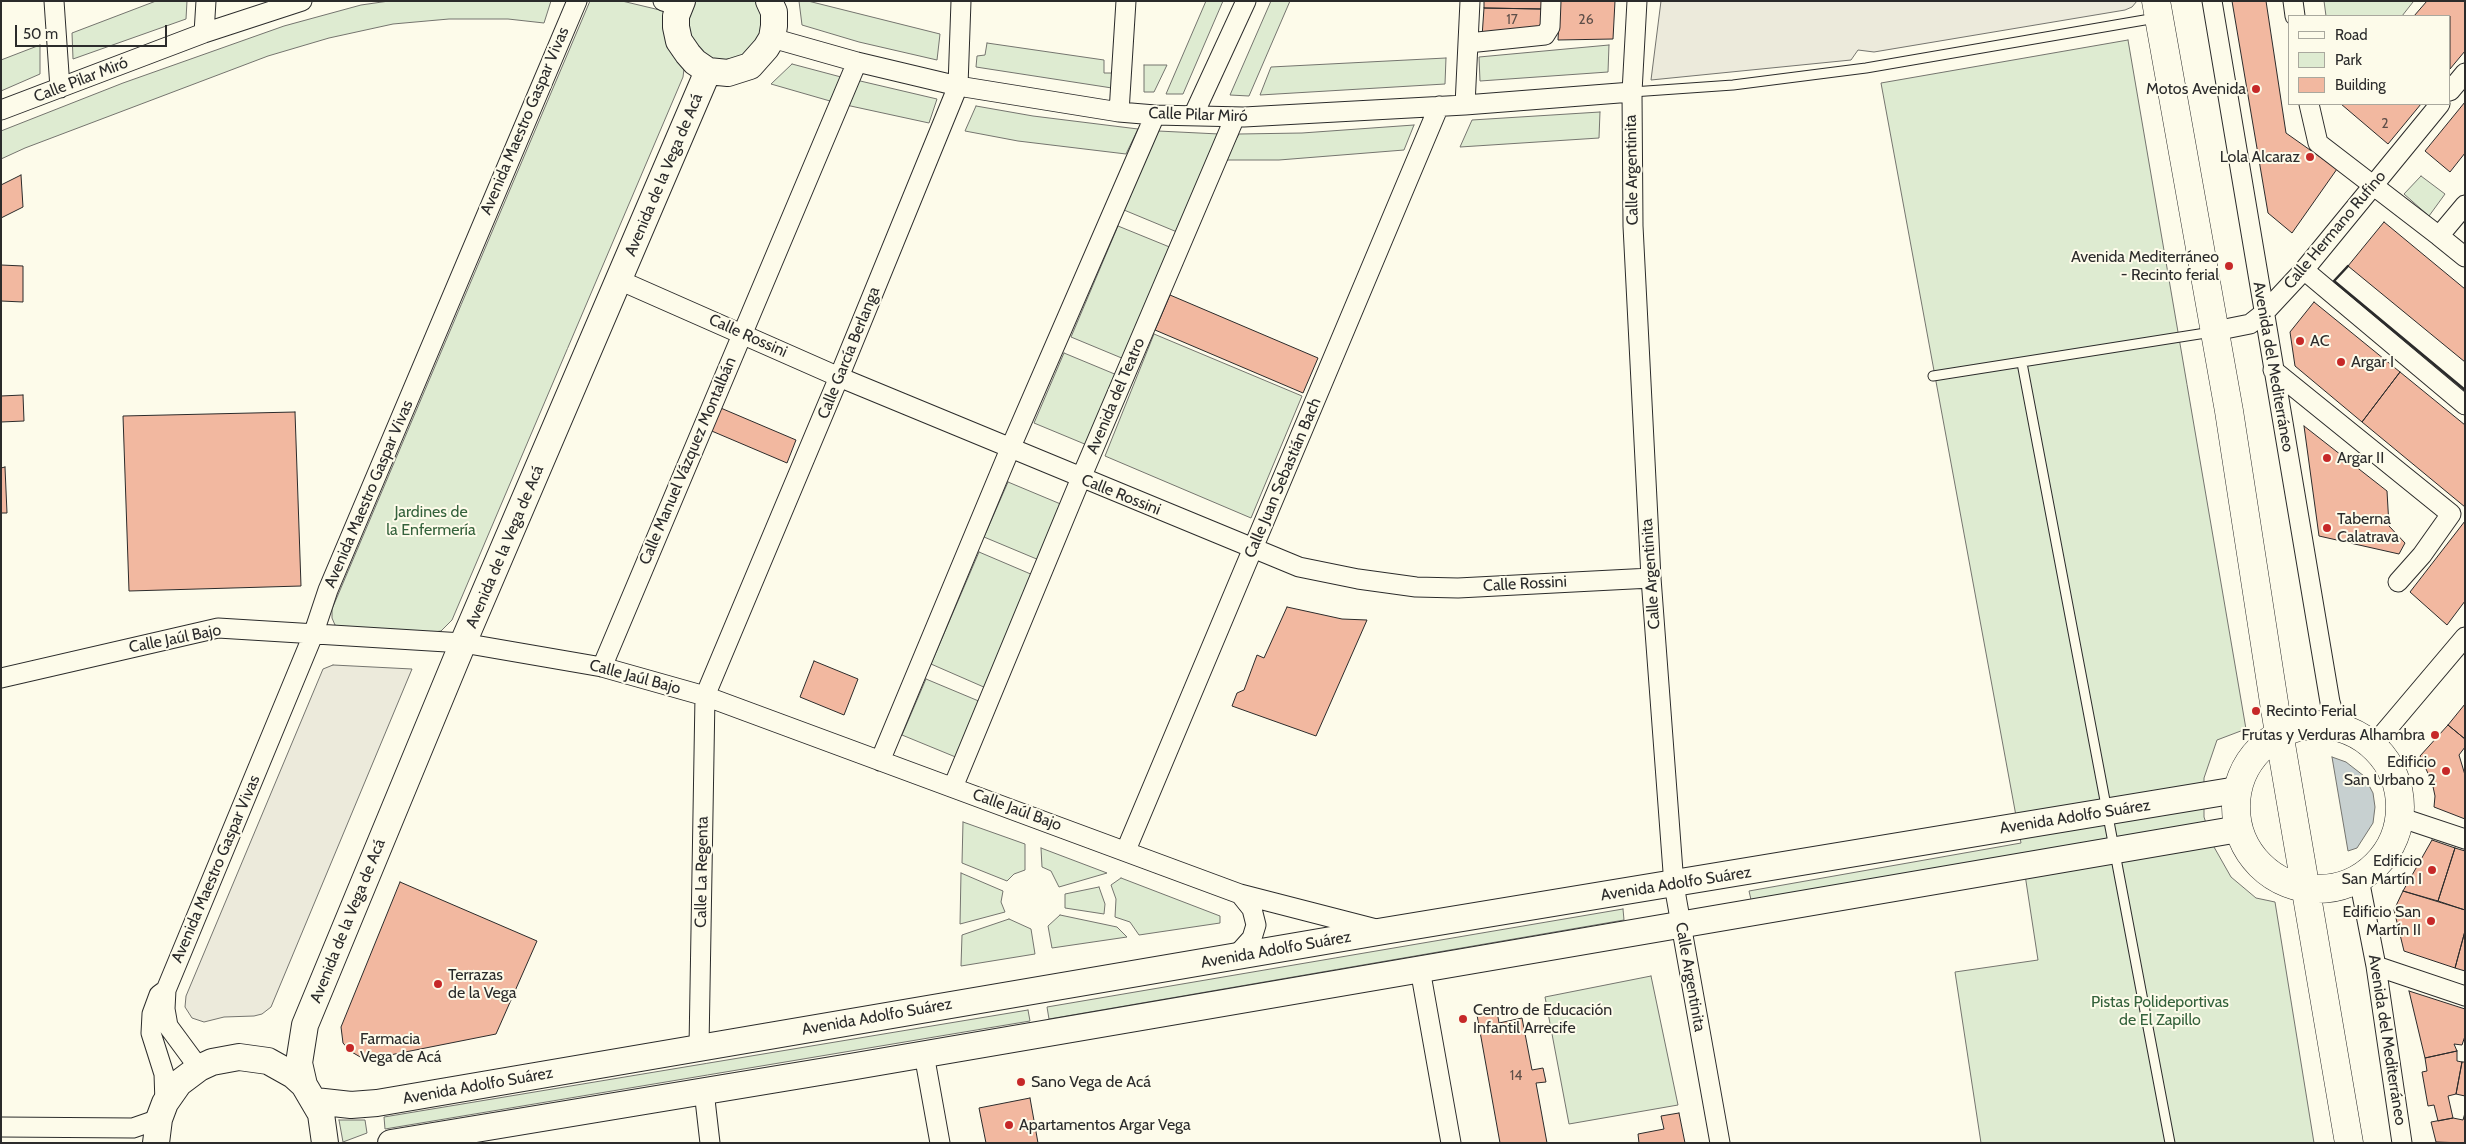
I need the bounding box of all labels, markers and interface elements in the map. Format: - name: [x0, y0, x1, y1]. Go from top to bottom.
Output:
- house number: 17: [1506, 12, 1518, 28]
- house number: 26: [1578, 12, 1594, 28]
- scale bar: [18, 15, 170, 47]
- legend: [2288, 15, 2451, 105]
- street label: Avenida Maestro Gaspar Vivas: [477, 24, 573, 218]
- text: 50 m: [23, 25, 58, 43]
- text: Road: [2335, 26, 2368, 44]
- text: Park: [2335, 51, 2362, 69]
- street label: Calle Pilar Miró: [31, 53, 131, 107]
- text: Building: [2335, 76, 2386, 94]
- place label: Motos Avenida: [2146, 79, 2246, 99]
- marker: Motos Avenida: [2250, 83, 2262, 95]
- street label: Avenida de la Vega de Acá: [621, 91, 707, 259]
- street label: Calle Pilar Miró: [1148, 104, 1248, 126]
- street label: Calle Argentinita: [1621, 114, 1643, 226]
- house number: 2: [2381, 116, 2389, 132]
- place label: Lola Alcaraz: [2220, 147, 2300, 167]
- marker: Lola Alcaraz: [2304, 151, 2316, 163]
- street label: Calle Hermano Rufino: [2280, 167, 2390, 293]
- place label: Avenida Mediterráneo - Recinto ferial: [2071, 247, 2219, 285]
- marker: Avenida Mediterráneo - Recinto ferial: [2223, 260, 2235, 272]
- street label: Avenida del Mediterráneo: [2249, 280, 2297, 454]
- street label: Calle García Berlanga: [814, 284, 884, 422]
- street label: Calle Rossini: [706, 310, 790, 362]
- place label: AC: [2310, 331, 2330, 351]
- street label: Avenida del Teatro: [1083, 335, 1149, 457]
- marker: AC: [2294, 335, 2306, 347]
- place label: Argar I: [2351, 352, 2394, 372]
- street label: Calle Manuel Vázquez Montalbán: [635, 354, 741, 568]
- marker: Argar I: [2335, 356, 2347, 368]
- street label: Calle Juan Sebastián Bach: [1241, 395, 1325, 561]
- street label: Avenida Maestro Gaspar Vivas: [321, 397, 417, 591]
- place label: Argar II: [2337, 448, 2384, 468]
- marker: Argar II: [2321, 452, 2333, 464]
- street label: Avenida de la Vega de Acá: [462, 463, 548, 631]
- street label: Calle Rossini: [1078, 470, 1164, 520]
- park label: Jardines de la Enfermería: [386, 502, 476, 540]
- place label: Taberna Calatrava: [2337, 509, 2399, 547]
- street label: Calle Argentinita: [1638, 518, 1664, 630]
- marker: Taberna Calatrava: [2321, 522, 2333, 534]
- street label: Calle Rossini: [1483, 572, 1567, 596]
- street label: Calle Jaúl Bajo: [127, 621, 223, 657]
- street label: Calle Jaúl Bajo: [587, 656, 683, 698]
- place label: Recinto Ferial: [2266, 701, 2356, 721]
- marker: Recinto Ferial: [2250, 705, 2262, 717]
- place label: Frutas y Verduras Alhambra: [2242, 725, 2425, 745]
- marker: Frutas y Verduras Alhambra: [2429, 729, 2441, 741]
- place label: Edificio San Urbano 2: [2344, 752, 2436, 790]
- marker: Edificio San Urbano 2: [2440, 765, 2452, 777]
- street label: Avenida Maestro Gaspar Vivas: [168, 772, 264, 966]
- street label: Calle Jaúl Bajo: [970, 785, 1064, 835]
- street label: Avenida Adolfo Suárez: [1998, 796, 2152, 838]
- street label: Calle La Regenta: [691, 816, 713, 928]
- street label: Avenida de la Vega de Acá: [306, 836, 390, 1006]
- place label: Edificio San Martín I: [2341, 851, 2422, 889]
- street label: Avenida Adolfo Suárez: [1599, 863, 1753, 905]
- marker: Edificio San Martín I: [2426, 864, 2438, 876]
- place label: Edificio San Martín II: [2342, 902, 2421, 940]
- marker: Edificio San Martín II: [2425, 915, 2437, 927]
- street label: Calle Argentinita: [1671, 921, 1709, 1033]
- street label: Avenida Adolfo Suárez: [1199, 927, 1353, 973]
- street label: Avenida del Mediterráneo: [2364, 953, 2410, 1127]
- place label: Terrazas de la Vega: [448, 965, 516, 1003]
- marker: Terrazas de la Vega: [432, 978, 444, 990]
- park label: Pistas Polideportivas de El Zapillo: [2091, 992, 2229, 1030]
- street label: Avenida Adolfo Suárez: [800, 994, 954, 1040]
- place label: Centro de Educación Infantil Arrecife: [1473, 1000, 1612, 1038]
- marker: Centro de Educación Infantil Arrecife: [1457, 1013, 1469, 1025]
- place label: Farmacia Vega de Acá: [360, 1029, 442, 1067]
- marker: Farmacia Vega de Acá: [344, 1042, 356, 1054]
- street label: Avenida Adolfo Suárez: [401, 1063, 555, 1109]
- house number: 14: [1510, 1068, 1522, 1084]
- place label: Sano Vega de Acá: [1031, 1072, 1151, 1092]
- marker: Sano Vega de Acá: [1015, 1076, 1027, 1088]
- place label: Apartamentos Argar Vega: [1019, 1115, 1191, 1135]
- marker: Apartamentos Argar Vega: [1003, 1119, 1015, 1131]

